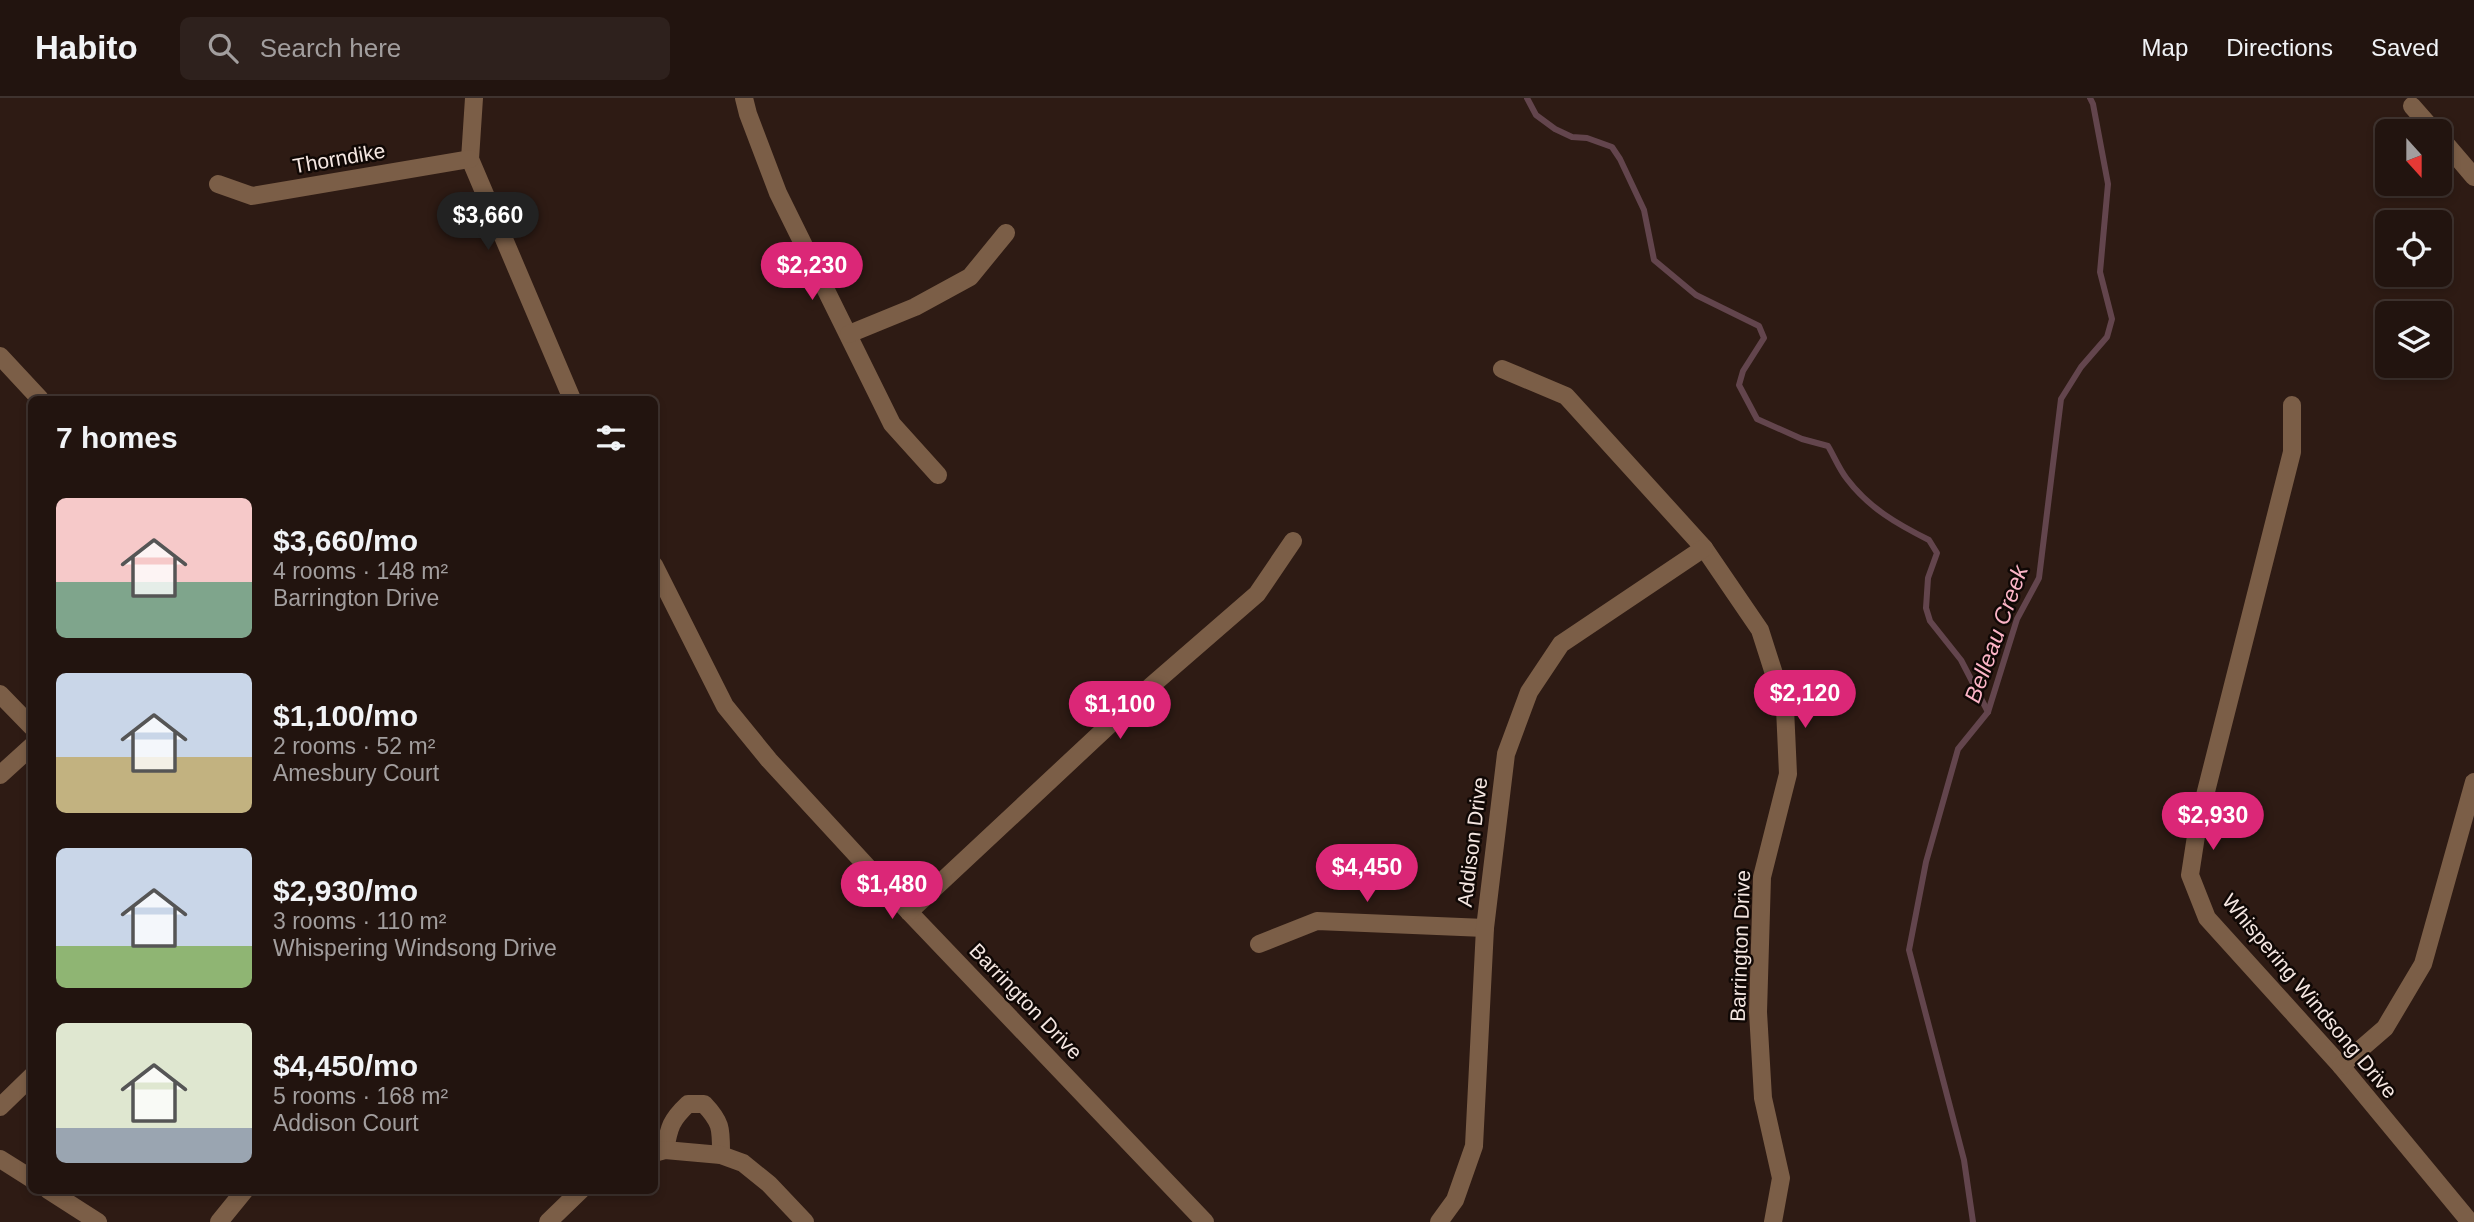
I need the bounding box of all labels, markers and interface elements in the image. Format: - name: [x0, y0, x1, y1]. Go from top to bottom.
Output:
- search box: [180, 17, 670, 80]
- text: Habito: [35, 29, 138, 66]
- icon: search: [204, 29, 242, 67]
- text: Search here: [260, 33, 401, 63]
- text: Map: [2142, 34, 2188, 61]
- text: Directions: [2226, 34, 2333, 61]
- text: Saved: [2371, 34, 2439, 61]
- north arrow: [2375, 119, 2452, 196]
- map controls: [2375, 119, 2452, 378]
- street label: Thorndike: [291, 139, 387, 177]
- pin: $3,660: [431, 192, 545, 252]
- text: $3,660: [453, 202, 523, 228]
- button: locate: [2375, 210, 2452, 287]
- pin: $2,230: [755, 242, 869, 302]
- text: $2,230: [777, 252, 847, 278]
- button: layers: [2375, 301, 2452, 378]
- icon: filters: [592, 419, 630, 457]
- text: 7 homes: [56, 421, 178, 454]
- text: $3,660/mo: [273, 524, 418, 557]
- icon: home: [112, 526, 196, 610]
- text: 4 rooms · 148 m²: [273, 558, 448, 584]
- water label: Belleau Creek: [1959, 560, 2033, 706]
- text: Barrington Drive: [273, 585, 439, 611]
- pin: $2,120: [1748, 670, 1862, 730]
- text: $2,120: [1770, 680, 1840, 706]
- pin: $1,100: [1063, 682, 1177, 741]
- text: $1,100: [1085, 691, 1155, 717]
- text: $1,100/mo: [273, 699, 418, 732]
- icon: home: [112, 701, 196, 785]
- text: 2 rooms · 52 m²: [273, 733, 435, 759]
- text: Amesbury Court: [273, 760, 439, 786]
- street label: Addison Drive: [1453, 776, 1491, 908]
- pin: $2,930: [2156, 792, 2270, 852]
- text: $2,930: [2178, 802, 2248, 828]
- pin: $4,450: [1310, 844, 1424, 904]
- text: $4,450: [1332, 854, 1402, 880]
- pin: $1,480: [835, 862, 949, 921]
- street label: Barrington Drive: [1726, 870, 1754, 1022]
- text: $1,480: [857, 871, 927, 897]
- text: $2,930/mo: [273, 874, 418, 907]
- icon: home: [112, 876, 196, 960]
- street label: Whispering Windsong Drive: [2218, 889, 2402, 1103]
- text: 3 rooms · 110 m²: [273, 908, 446, 934]
- text: Whispering Windsong Drive: [273, 935, 557, 961]
- street label: Barrington Drive: [965, 938, 1087, 1064]
- text: $4,450/mo: [273, 1049, 418, 1082]
- icon: home: [112, 1051, 196, 1135]
- text: 5 rooms · 168 m²: [273, 1083, 448, 1109]
- text: Addison Court: [273, 1110, 419, 1136]

